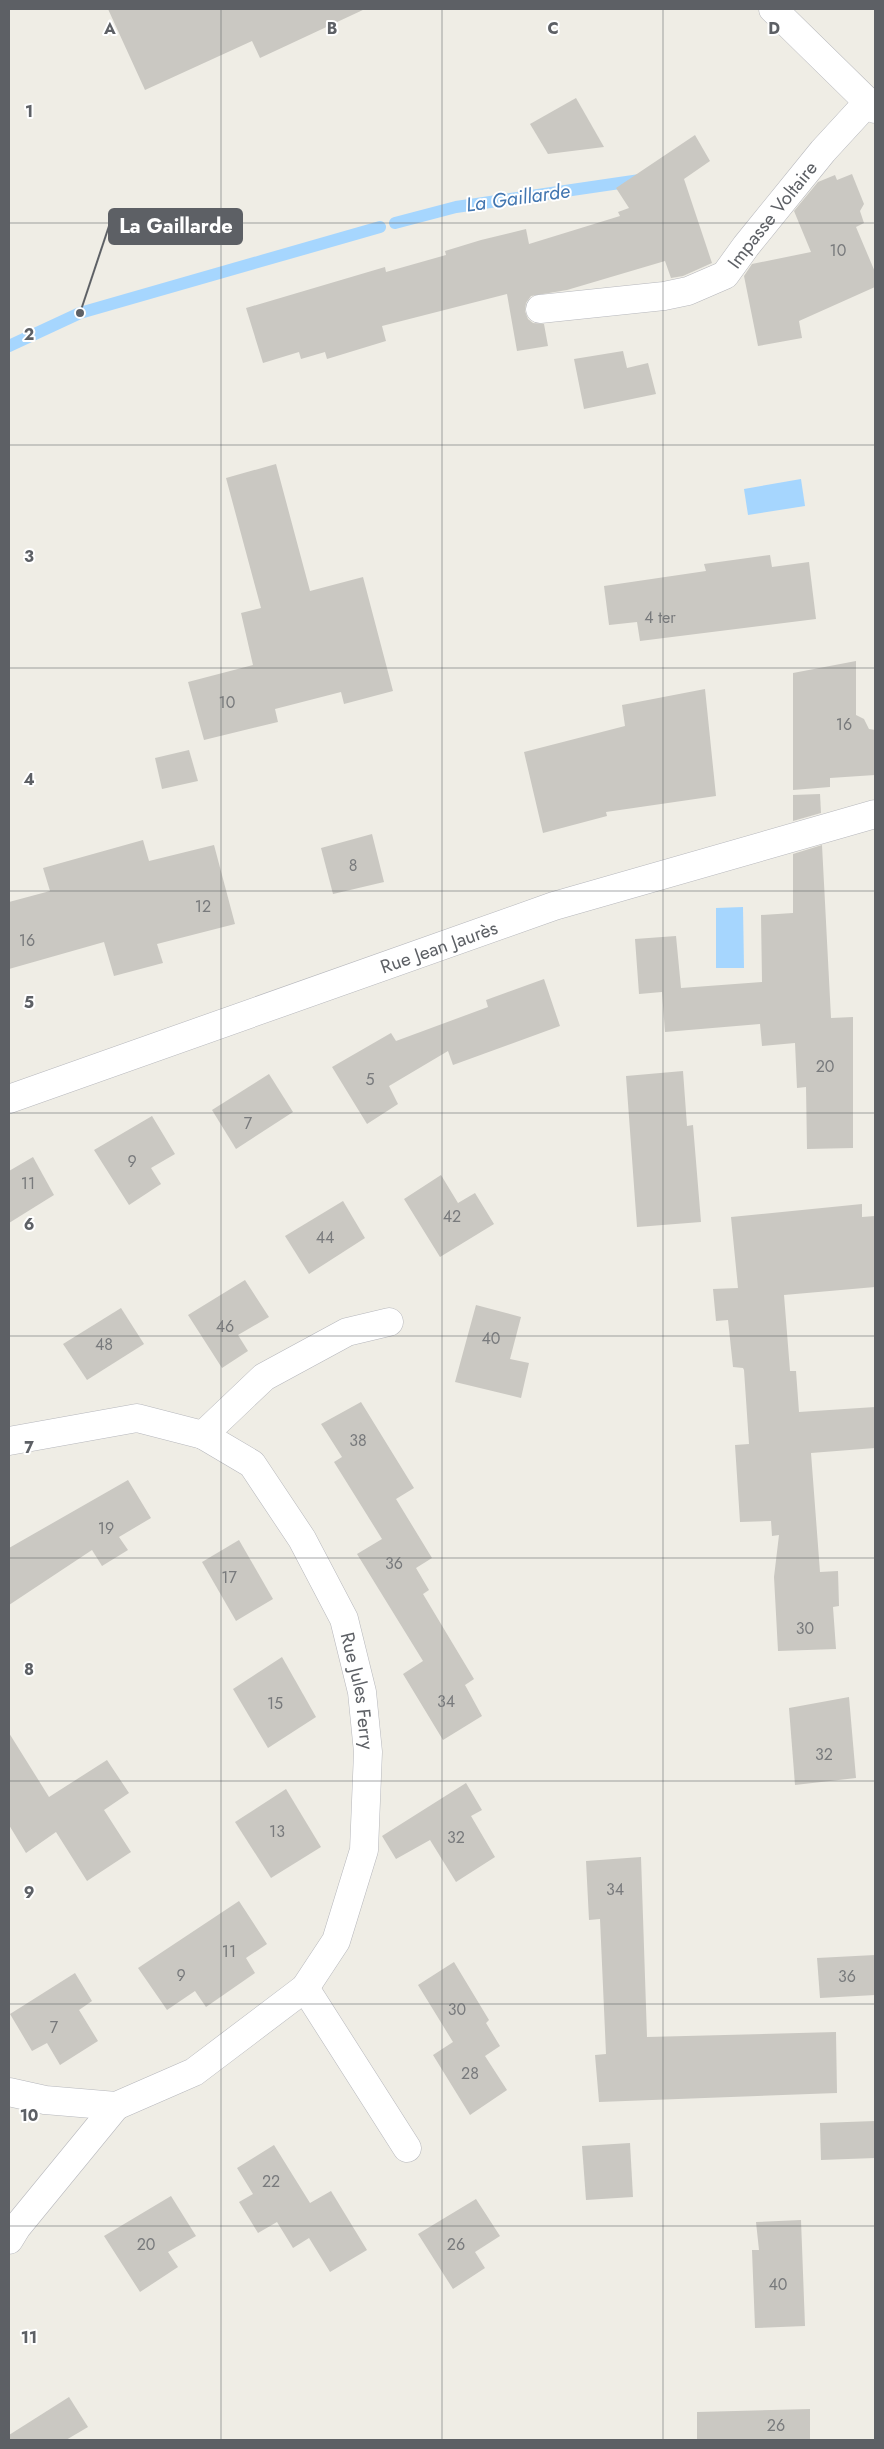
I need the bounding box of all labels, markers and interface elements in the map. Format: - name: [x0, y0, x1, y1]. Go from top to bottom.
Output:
- text: A: [103, 17, 116, 40]
- text: B: [327, 17, 337, 40]
- text: C: [547, 17, 559, 40]
- text: D: [768, 17, 780, 40]
- text: 1: [25, 100, 33, 123]
- street label: Impasse Voltaire: [721, 155, 823, 274]
- water label: La Gaillarde: [464, 176, 572, 220]
- callout: La Gaillarde: [109, 209, 242, 244]
- text: La Gaillarde: [119, 212, 233, 241]
- house number: 10: [830, 239, 846, 262]
- text: 2: [24, 323, 34, 346]
- text: 3: [24, 545, 34, 568]
- house number: 4 ter: [644, 606, 676, 629]
- house number: 10: [219, 691, 235, 714]
- house number: 16: [836, 713, 852, 736]
- text: 4: [23, 768, 35, 791]
- house number: 8: [349, 854, 357, 877]
- house number: 12: [195, 895, 211, 918]
- street label: Rue Jean Jaurès: [377, 913, 501, 980]
- house number: 16: [19, 929, 35, 952]
- text: 5: [24, 991, 34, 1014]
- house number: 20: [816, 1055, 834, 1078]
- house number: 5: [365, 1068, 375, 1091]
- house number: 7: [244, 1112, 253, 1135]
- house number: 9: [127, 1150, 137, 1173]
- house number: 11: [21, 1172, 35, 1195]
- house number: 42: [443, 1205, 461, 1228]
- text: 6: [24, 1213, 34, 1236]
- house number: 44: [316, 1226, 334, 1249]
- house number: 46: [216, 1315, 234, 1338]
- house number: 40: [482, 1327, 500, 1350]
- house number: 48: [95, 1333, 113, 1356]
- house number: 38: [349, 1429, 367, 1452]
- text: 7: [24, 1436, 34, 1459]
- house number: 19: [98, 1517, 114, 1540]
- house number: 36: [385, 1552, 403, 1575]
- house number: 17: [221, 1566, 237, 1589]
- house number: 30: [796, 1617, 814, 1640]
- street label: Rue Jules Ferry: [334, 1629, 381, 1751]
- text: 8: [24, 1658, 34, 1681]
- house number: 34: [437, 1690, 455, 1713]
- house number: 15: [267, 1692, 283, 1715]
- house number: 32: [815, 1743, 833, 1766]
- house number: 13: [269, 1820, 285, 1843]
- house number: 32: [447, 1826, 465, 1849]
- house number: 34: [606, 1878, 624, 1901]
- text: 9: [24, 1881, 34, 1904]
- house number: 11: [222, 1940, 236, 1963]
- house number: 9: [176, 1964, 186, 1987]
- house number: 36: [838, 1965, 856, 1988]
- house number: 30: [448, 1998, 466, 2021]
- house number: 7: [50, 2016, 59, 2039]
- house number: 28: [461, 2062, 479, 2085]
- text: 10: [20, 2104, 38, 2127]
- house number: 22: [262, 2170, 280, 2193]
- house number: 20: [137, 2233, 155, 2256]
- house number: 26: [447, 2233, 465, 2256]
- house number: 40: [769, 2273, 787, 2296]
- text: 11: [21, 2326, 37, 2349]
- house number: 26: [767, 2414, 785, 2437]

